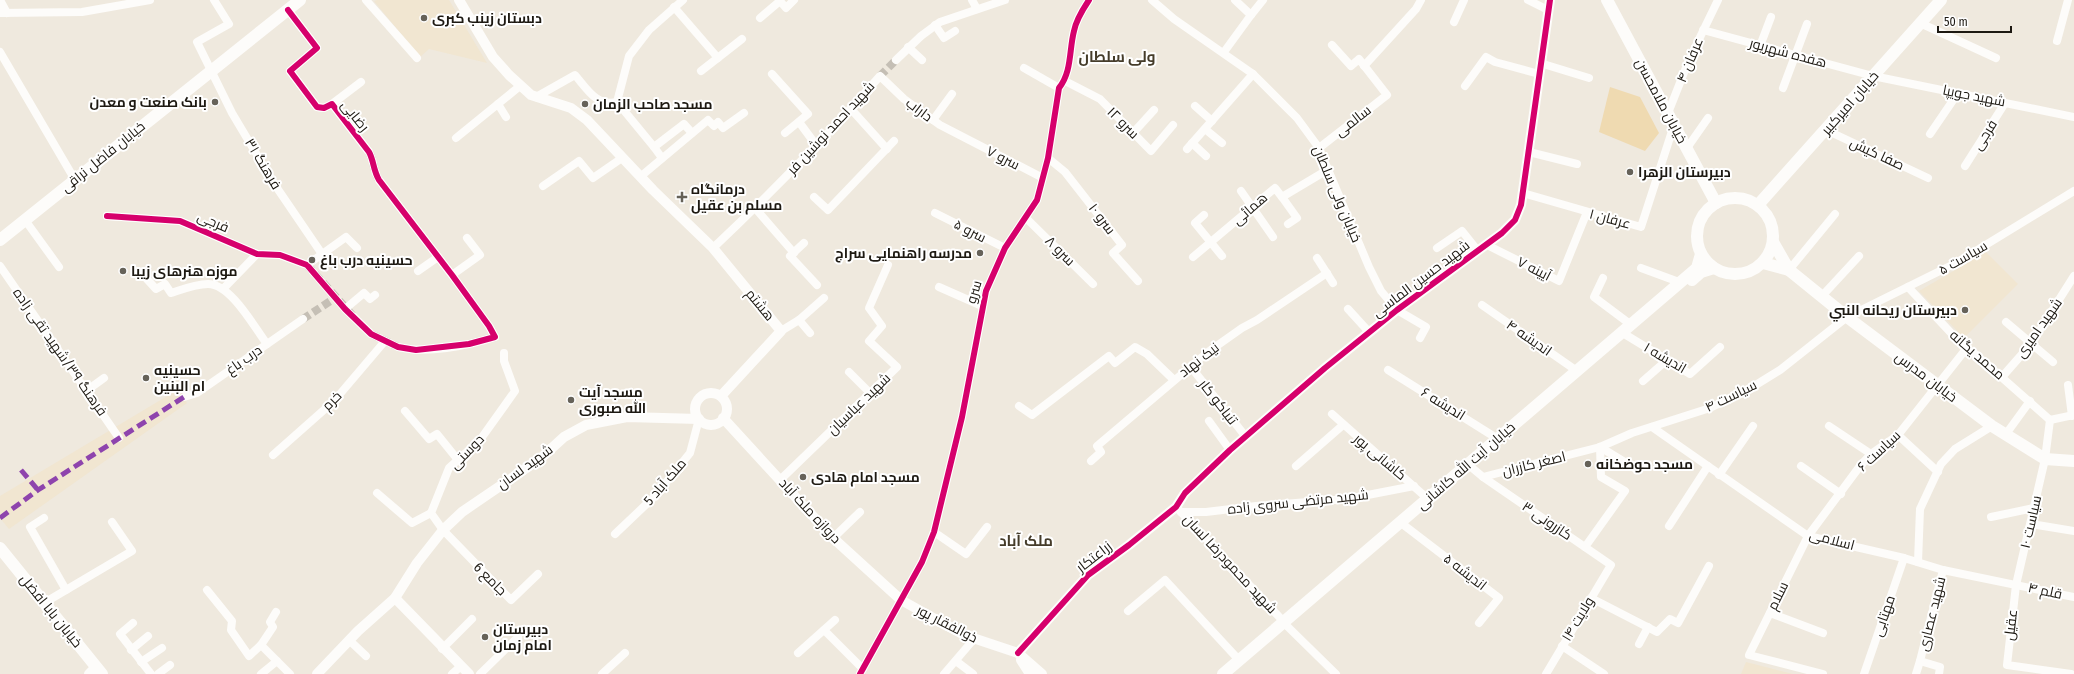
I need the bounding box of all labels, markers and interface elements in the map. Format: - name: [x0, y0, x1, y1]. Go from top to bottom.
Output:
- scale bar: [1938, 8, 2011, 34]
- place label: دبستان زینب کبری: [432, 10, 542, 27]
- marker: دبستان زینب کبری: [419, 13, 429, 23]
- text: 50 m: [1944, 15, 1968, 29]
- street label: هفده شهریور: [1746, 34, 1829, 72]
- street label: عرفان ۴: [1673, 35, 1707, 85]
- district label: ولی سلطان: [1078, 48, 1156, 66]
- street label: خیابان ملامحسن: [1631, 56, 1691, 146]
- street label: خیابان امیرکبیر: [1817, 68, 1882, 139]
- street label: شهید احمد نوشین فر: [783, 78, 878, 179]
- street label: شهید جویپا: [1941, 82, 2007, 111]
- place label: بانک صنعت و معدن: [90, 94, 207, 111]
- street label: داراب: [902, 94, 936, 126]
- place label: مسجد صاحب الزمان: [593, 96, 712, 113]
- marker: بانک صنعت و معدن: [210, 97, 220, 107]
- street label: رضایی: [337, 97, 373, 135]
- marker: مسجد صاحب الزمان: [580, 99, 590, 109]
- street label: سالمی: [1331, 102, 1375, 140]
- street label: سرو ۱۲: [1103, 103, 1143, 143]
- street label: فرجی: [1969, 117, 2001, 153]
- street label: خیابان فاضل نراقی: [57, 118, 149, 196]
- street label: صفا کیش: [1847, 134, 1907, 174]
- street label: فرهنگ ۳۱: [241, 135, 285, 193]
- street label: سرو ۷: [983, 142, 1023, 174]
- street label: خیابان ولی سلطان: [1309, 143, 1365, 245]
- place label: دبیرستان الزهرا: [1638, 164, 1731, 181]
- marker: دبیرستان الزهرا: [1625, 167, 1635, 177]
- place label: درمانگاه مسلم بن عقیل: [691, 181, 782, 215]
- street label: همائی: [1229, 189, 1271, 229]
- marker: درمانگاه مسلم بن عقیل: [676, 191, 688, 203]
- street label: سرو ۱۰: [1085, 200, 1119, 238]
- street label: عرفان ۱: [1587, 205, 1633, 233]
- street label: فرجی: [195, 208, 231, 236]
- street label: سرو ۵: [951, 216, 989, 246]
- street label: سرو ۸: [1042, 233, 1078, 269]
- street label: شهید حسین الماسی: [1369, 237, 1473, 321]
- street label: سیاست ۵: [1935, 237, 1991, 279]
- place label: مدرسه راهنمایی سراج: [835, 245, 972, 263]
- marker: مدرسه راهنمایی سراج: [975, 248, 985, 258]
- place label: حسینیه درب باغ: [320, 252, 413, 270]
- street label: آیینه ۷: [1514, 253, 1554, 285]
- marker: حسینیه درب باغ: [307, 255, 317, 265]
- place label: موزه هنرهای زیبا: [131, 263, 238, 280]
- marker: موزه هنرهای زیبا: [118, 266, 128, 276]
- street label: سرو: [962, 278, 986, 306]
- street label: فرهنگ ۳۹/شهید تقی زاده: [9, 285, 111, 419]
- street label: هشتم: [741, 285, 778, 325]
- street label: شهید امیری: [2012, 295, 2066, 361]
- place label: دبيرستان ريحانه النبي: [1829, 302, 1957, 322]
- marker: دبيرستان ريحانه النبي: [1960, 305, 1970, 315]
- street label: اندیشه ۴: [1503, 316, 1555, 360]
- street label: محمد یگانه: [1946, 327, 2008, 383]
- street label: نیک نهاد: [1175, 339, 1223, 381]
- street label: اندیشه ۱: [1641, 339, 1689, 377]
- street label: درب باغ: [223, 341, 265, 379]
- street label: خیابان مدرس: [1891, 348, 1961, 406]
- place label: حسینیه ام البنین: [154, 362, 205, 396]
- street label: شهید عباسیان: [824, 370, 894, 438]
- marker: حسینیه ام البنین: [141, 373, 151, 383]
- street label: تنباکو کار: [1194, 375, 1241, 428]
- street label: سیاست ۴: [1702, 376, 1760, 416]
- place label: مسجد آیت الله صبوری: [579, 384, 646, 417]
- street label: اندیشه ۶: [1418, 384, 1468, 424]
- street label: خرم: [319, 388, 346, 415]
- marker: مسجد آیت الله صبوری: [566, 395, 576, 405]
- street label: خیابان آیت الله کاشانی: [1413, 418, 1519, 514]
- street label: سیاست ۶: [1854, 427, 1904, 475]
- street label: کاشانی پور: [1349, 429, 1410, 485]
- street label: دوستی: [446, 431, 488, 473]
- street label: شهید لسان: [494, 441, 556, 493]
- street label: اصغر کازران: [1500, 448, 1568, 480]
- street label: ملک آباد 5: [640, 455, 690, 509]
- place label: مسجد حوضخانه: [1596, 456, 1693, 473]
- marker: مسجد حوضخانه: [1583, 459, 1593, 469]
- place label: مسجد امام هادی: [811, 469, 920, 487]
- marker: مسجد امام هادی: [798, 472, 808, 482]
- street label: دروازه ملک آباد: [775, 475, 845, 547]
- street label: شهید مرتضی سروی زاده: [1227, 486, 1369, 518]
- street label: سیاست ۱۰: [2017, 494, 2045, 550]
- street label: کازرونی ۳: [1519, 498, 1575, 544]
- street label: شهید محمودرضا لسان: [1180, 511, 1280, 617]
- street label: اسلامی: [1808, 526, 1856, 554]
- district label: ملک آباد: [999, 532, 1053, 550]
- street label: زراعتکار: [1072, 538, 1115, 577]
- street label: اندیشه ۵: [1440, 550, 1490, 594]
- street label: جامع 6: [470, 559, 510, 599]
- street label: خیابان بابا افضل: [16, 571, 86, 651]
- street label: شهید عصاری: [1915, 575, 1949, 653]
- street label: سلام: [1764, 579, 1793, 614]
- street label: قلم ۴: [2026, 579, 2064, 604]
- street label: مهتابی: [1869, 593, 1899, 639]
- street label: ولایت ۱۴: [1558, 594, 1598, 644]
- street label: ذوالفقار پور: [912, 601, 980, 648]
- street label: عقیل: [2001, 609, 2021, 641]
- place label: دبیرستان امام زمان: [493, 621, 552, 655]
- marker: دبیرستان امام زمان: [480, 632, 490, 642]

